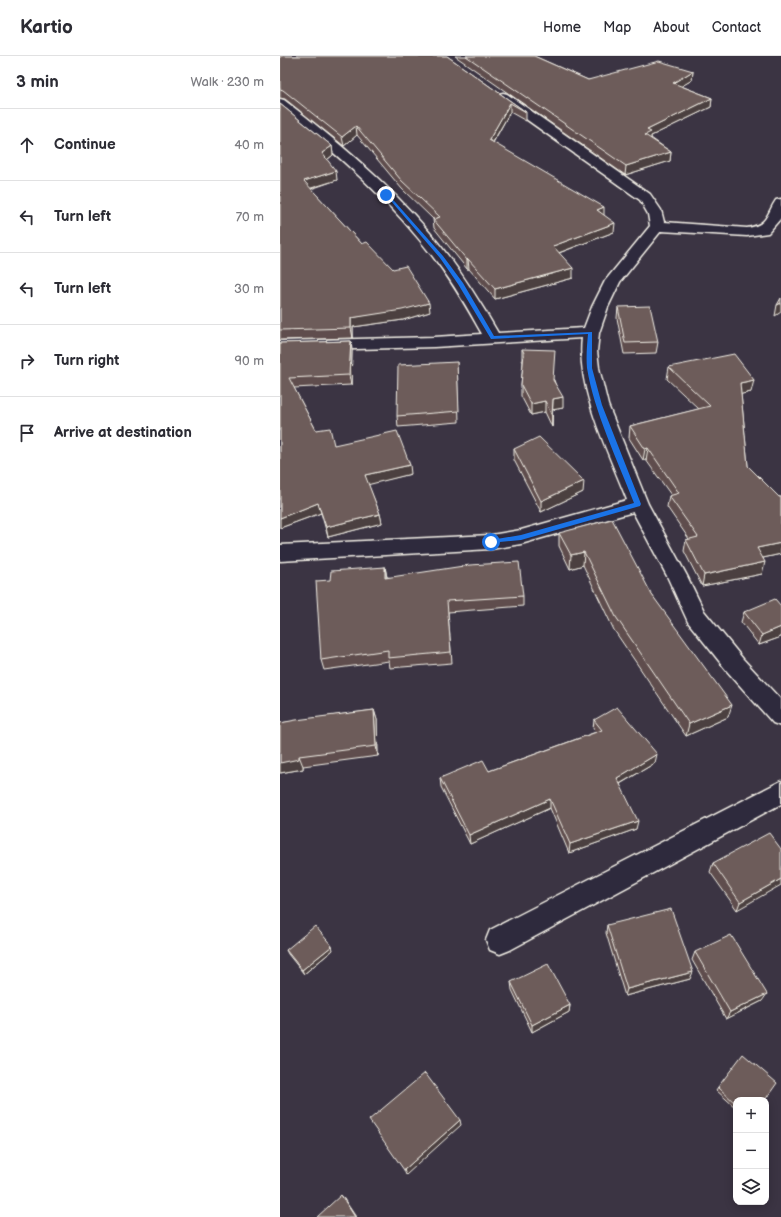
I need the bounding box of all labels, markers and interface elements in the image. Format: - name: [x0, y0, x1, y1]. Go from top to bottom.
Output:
- text: Kartio: [20, 16, 73, 39]
- text: Home: [543, 19, 581, 36]
- text: Map: [603, 19, 631, 36]
- text: About: [653, 19, 690, 36]
- text: Contact: [712, 19, 761, 36]
- text: 3 min: [16, 72, 59, 92]
- text: Walk · 230 m: [190, 74, 264, 90]
- icon: ahead: [16, 134, 38, 156]
- text: Continue: [54, 135, 116, 154]
- text: 40 m: [234, 137, 264, 153]
- route end: [377, 186, 395, 204]
- icon: left: [16, 206, 38, 228]
- text: Turn left: [54, 207, 111, 226]
- text: 70 m: [236, 209, 264, 225]
- icon: left: [16, 278, 38, 300]
- text: Turn left: [54, 279, 111, 298]
- text: 30 m: [234, 281, 264, 297]
- icon: right: [16, 350, 38, 372]
- text: Turn right: [54, 351, 119, 370]
- text: 90 m: [235, 353, 264, 369]
- icon: arrive: [16, 422, 38, 444]
- text: Arrive at destination: [54, 423, 192, 442]
- route start: [482, 533, 500, 551]
- map controls: [733, 1097, 769, 1205]
- button: +: [733, 1097, 769, 1133]
- button: −: [733, 1133, 769, 1169]
- button: layers: [733, 1169, 769, 1205]

